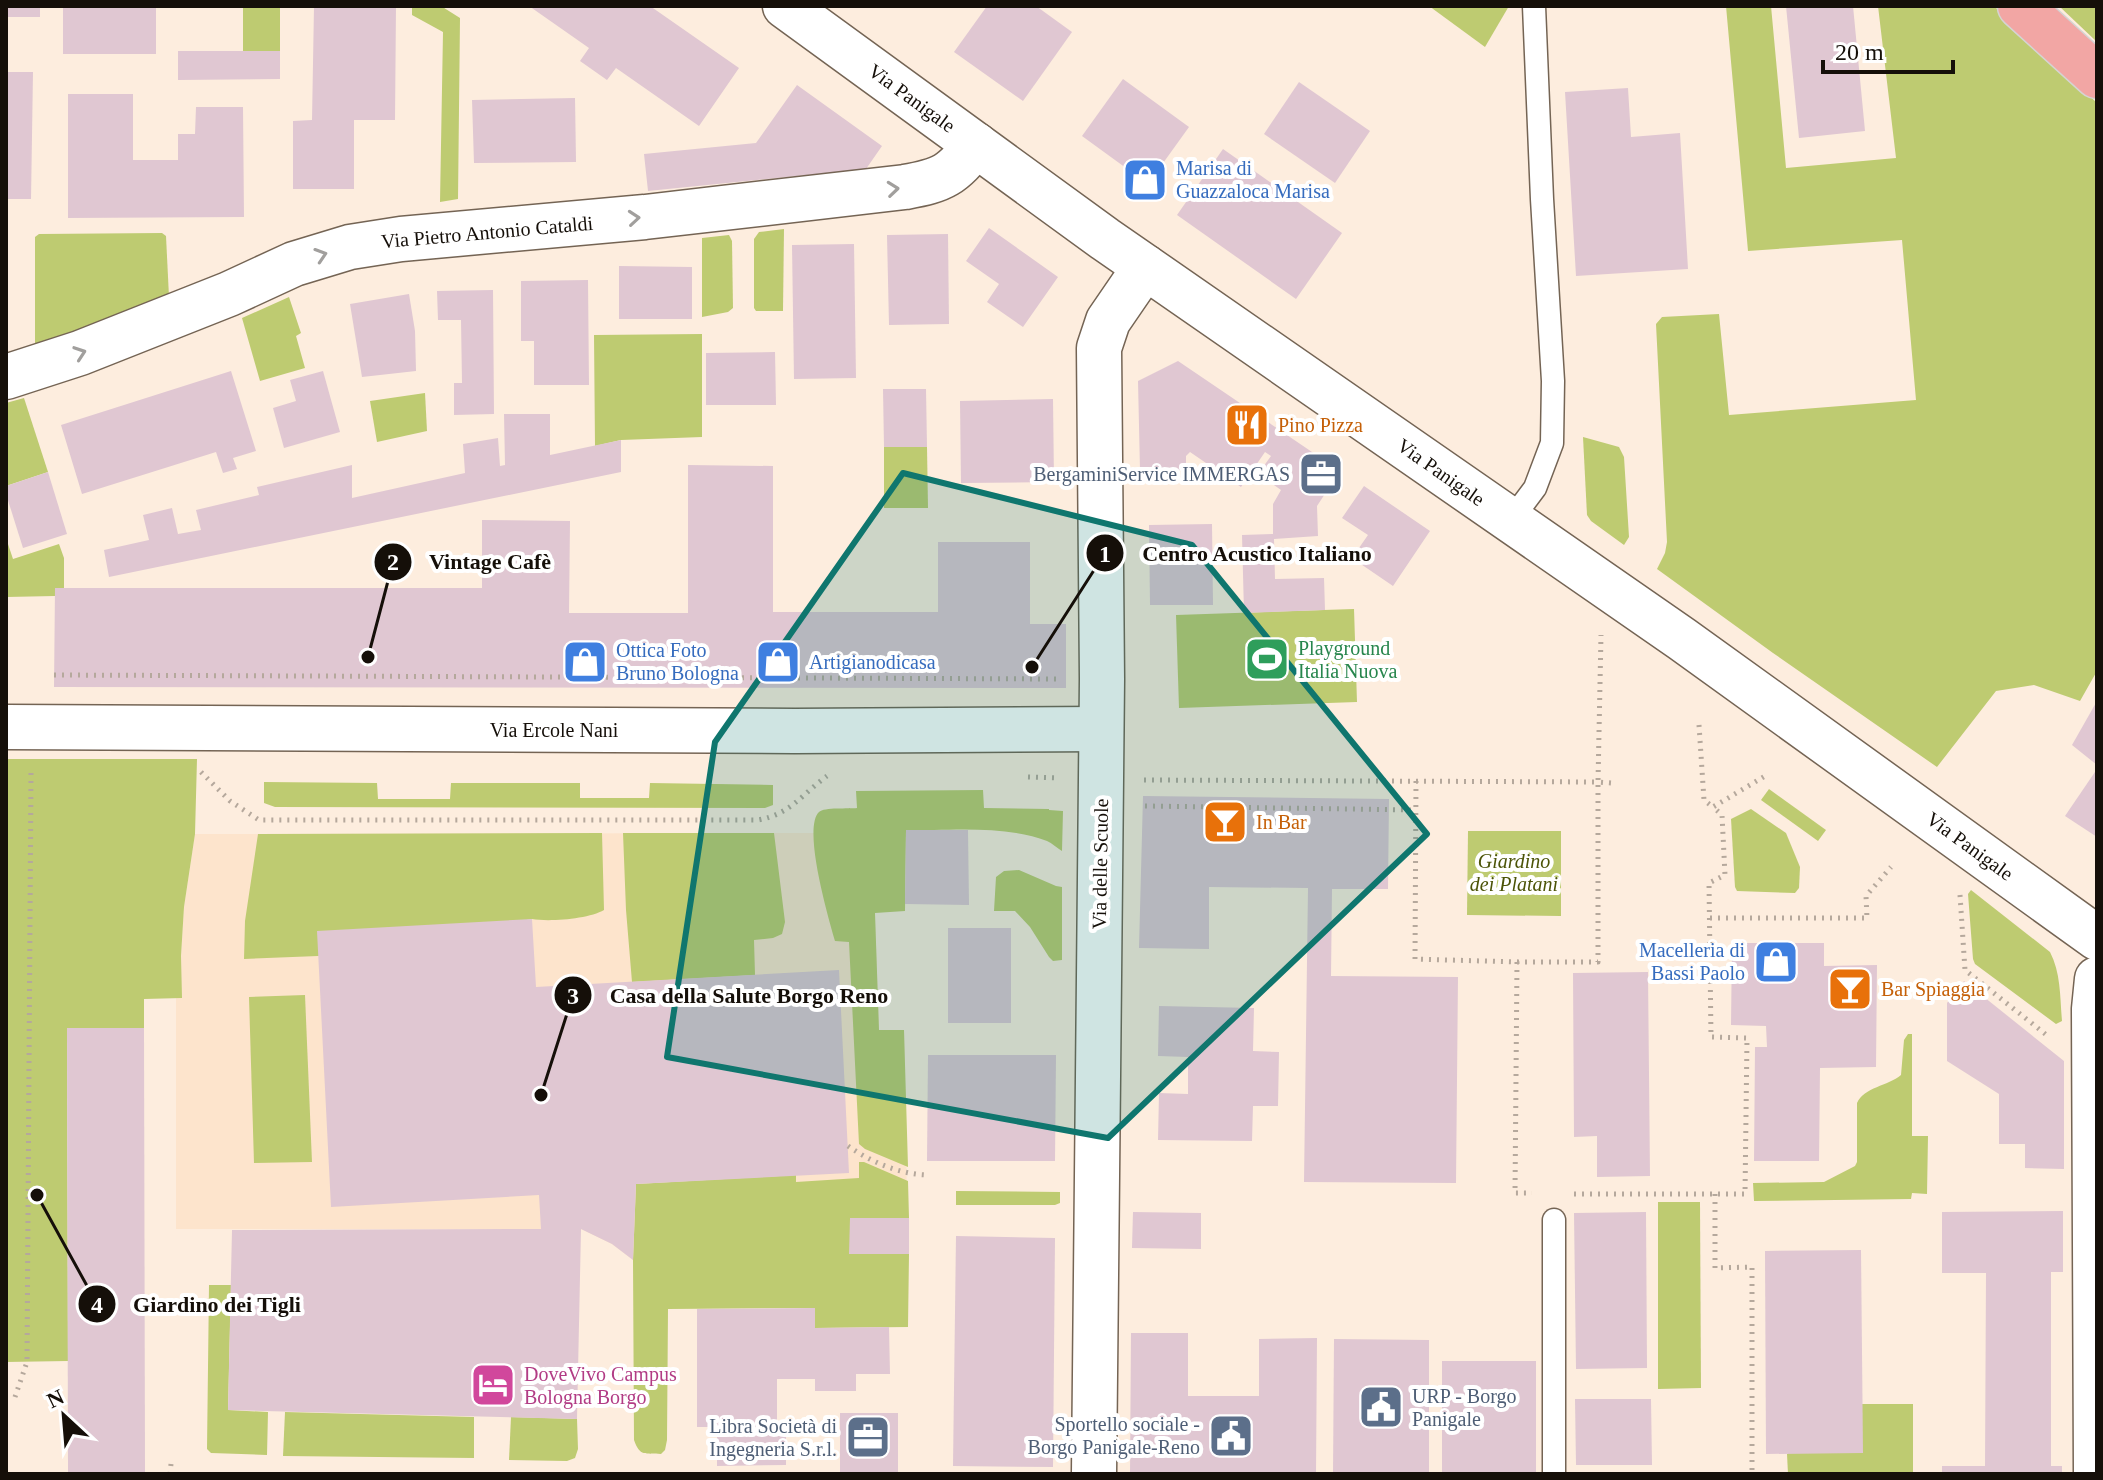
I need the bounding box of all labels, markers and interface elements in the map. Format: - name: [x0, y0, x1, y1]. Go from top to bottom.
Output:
- scale bar: [1823, 24, 1953, 74]
- text: 20 m: [1835, 39, 1884, 65]
- street label: Via Panigale: [864, 59, 960, 138]
- shop icon: Marisa di Guazzaloca Marisa: [1121, 156, 1169, 204]
- place label: Marisa di Guazzaloca Marisa: [1176, 157, 1330, 202]
- one-way arrow: [886, 180, 899, 197]
- one-way arrow: [628, 210, 641, 227]
- street label: Via Pietro Antonio Cataldi: [380, 212, 594, 252]
- one-way arrow: [314, 248, 327, 264]
- one-way arrow: [72, 346, 86, 362]
- restaurant icon: Pino Pizza: [1223, 401, 1271, 449]
- place label: Pino Pizza: [1278, 414, 1363, 436]
- street label: Via Panigale: [1393, 434, 1489, 511]
- office icon: BergaminiService IMMERGAS: [1297, 450, 1345, 498]
- place label: BergaminiService IMMERGAS: [1033, 463, 1290, 486]
- callout: Centro Acustico Italiano: [1085, 530, 1388, 576]
- callout: Vintage Cafè: [373, 539, 567, 585]
- text: 1: [1099, 541, 1111, 567]
- text: Centro Acustico Italiano: [1142, 541, 1372, 566]
- text: 2: [387, 549, 399, 575]
- text: Vintage Cafè: [429, 549, 551, 574]
- sports icon: Playground Italia Nuova: [1243, 635, 1291, 683]
- place label: Playground Italia Nuova: [1298, 637, 1398, 682]
- shop icon: Ottica Foto Bruno Bologna: [561, 638, 609, 686]
- shop icon: Artigianodicasa: [754, 638, 802, 686]
- place label: Ottica Foto Bruno Bologna: [616, 639, 739, 685]
- place label: Artigianodicasa: [809, 651, 936, 674]
- street label: Via Ercole Nani: [490, 719, 619, 741]
- street label: Via delle Scuole: [1088, 798, 1112, 930]
- bar icon: In Bar: [1201, 798, 1249, 846]
- street label: Via Panigale: [1922, 807, 2018, 886]
- place label: In Bar: [1256, 811, 1307, 833]
- park label: Giardino dei Platani: [1470, 850, 1558, 895]
- shop icon: Macelleria di Bassi Paolo: [1752, 938, 1800, 986]
- place label: Macelleria di Bassi Paolo: [1639, 939, 1745, 984]
- bar icon: Bar Spiaggia: [1826, 965, 1874, 1013]
- callout: Casa della Salute Borgo Reno: [553, 972, 904, 1018]
- place label: Bar Spiaggia: [1881, 978, 1985, 1001]
- text: 3: [567, 983, 579, 1009]
- text: Casa della Salute Borgo Reno: [610, 983, 888, 1008]
- callout: Giardino dei Tigli: [77, 1281, 317, 1327]
- text: 4: [91, 1292, 103, 1318]
- text: Giardino dei Tigli: [133, 1292, 301, 1317]
- hotel icon: DoveVivo Campus Bologna Borgo: [469, 1361, 517, 1409]
- place label: DoveVivo Campus Bologna Borgo: [524, 1363, 677, 1409]
- north arrow: [24, 1376, 104, 1456]
- public building icon: URP - Borgo Panigale: [1357, 1383, 1405, 1431]
- text: N: [43, 1384, 68, 1413]
- place label: URP - Borgo Panigale: [1412, 1385, 1516, 1431]
- public building icon: Sportello sociale - Borgo Panigale-Reno: [1207, 1412, 1255, 1460]
- office icon: Libra Società di Ingegneria S.r.l.: [844, 1413, 892, 1461]
- place label: Sportello sociale - Borgo Panigale-Reno: [1028, 1413, 1200, 1459]
- place label: Libra Società di Ingegneria S.r.l.: [709, 1415, 837, 1461]

